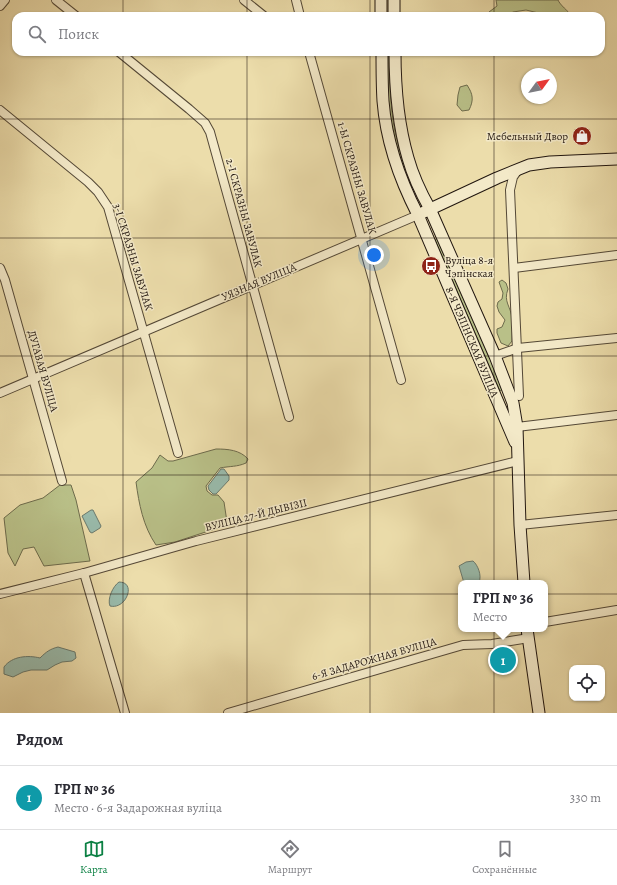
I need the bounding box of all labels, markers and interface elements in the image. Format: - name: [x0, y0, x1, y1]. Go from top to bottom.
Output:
- search box: [12, 12, 605, 56]
- icon: search: [26, 23, 48, 45]
- text: Поиск: [58, 24, 99, 44]
- north arrow: [521, 68, 557, 104]
- street label: 1-Ы СКРАЗНЫ ЗАВУЛАК: [334, 120, 380, 236]
- shop icon: Мебельный Двор: [571, 125, 593, 147]
- place label: Мебельный Двор: [487, 129, 568, 144]
- street label: 2-І СКРАЗНЫ ЗАВУЛАК: [222, 157, 266, 269]
- street label: 3-І СКРАЗНЫ ЗАВУЛАК: [110, 202, 156, 312]
- your location: [364, 245, 384, 265]
- place label: Вуліца 8-я Чэпінская: [445, 253, 493, 281]
- bus stop icon: Вуліца 8-я Чэпінская: [420, 255, 442, 277]
- street label: УЯЗНАЯ ВУЛІЦА: [219, 259, 299, 305]
- street label: 8-Я ЧЭПІНСКАЯ ВУЛІЦА: [442, 284, 502, 400]
- street label: ДУГАВАЯ ВУЛІЦА: [24, 328, 62, 414]
- street label: ВУЛІЦА 27-Й ДЫВІЗІІ: [203, 495, 309, 535]
- popup: [458, 580, 548, 632]
- text: ГРП № 36: [473, 588, 533, 608]
- text: Место: [473, 608, 507, 625]
- street label: 6-Я ЗАДАРОЖНАЯ ВУЛІЦА: [310, 634, 439, 684]
- pin: 1: [490, 645, 516, 675]
- map controls: [569, 665, 605, 701]
- button: locate: [569, 665, 605, 701]
- text: Рядом: [16, 728, 63, 751]
- text: ГРП № 36: [54, 779, 115, 799]
- text: 1: [27, 789, 31, 806]
- text: 330 m: [570, 789, 601, 806]
- text: Место · 6-я Задарожная вуліца: [54, 799, 222, 816]
- tab: Карта: [80, 838, 108, 877]
- tab: Маршрут: [268, 838, 312, 877]
- tab: Сохранённые: [472, 838, 537, 877]

